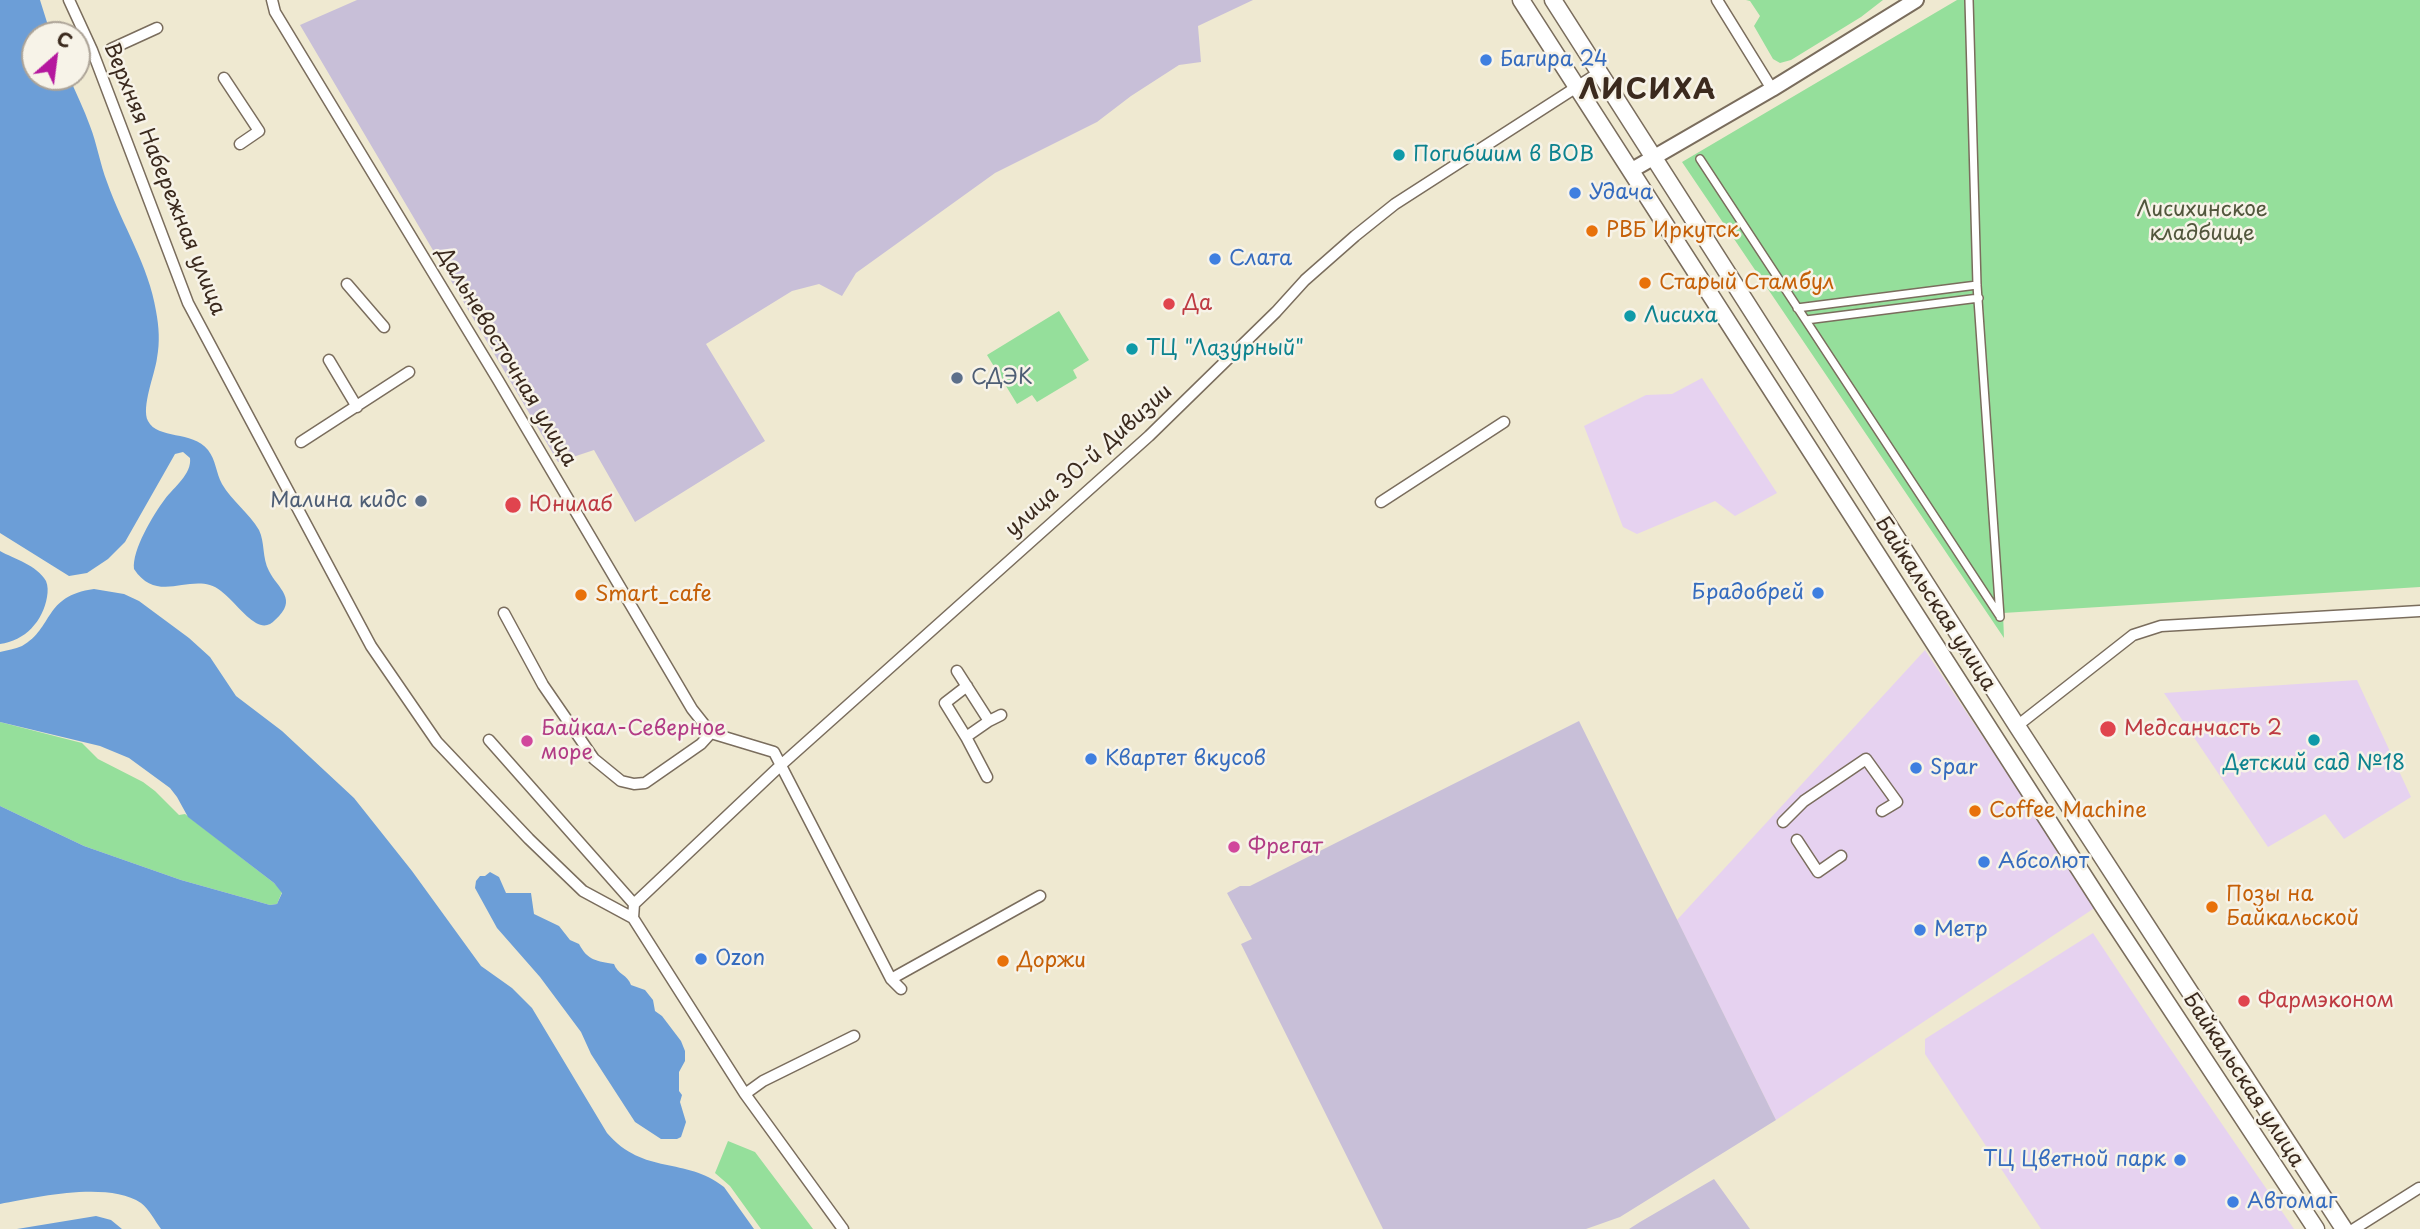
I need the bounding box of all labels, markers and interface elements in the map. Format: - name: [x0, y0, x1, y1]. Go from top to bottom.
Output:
- north arrow: [21, 21, 91, 91]
- text: С: [52, 24, 78, 55]
- street label: Верхняя Набережная улица: [98, 39, 230, 319]
- place label: Багира 24: [1500, 47, 1608, 73]
- marker: Багира 24: [1478, 52, 1494, 68]
- district label: ЛИСИХА: [1580, 74, 1716, 108]
- place label: Погибшим в ВОВ: [1413, 142, 1594, 168]
- marker: Погибшим в ВОВ: [1391, 147, 1407, 163]
- place label: Удача: [1589, 180, 1653, 206]
- marker: Удача: [1567, 185, 1583, 201]
- park label: Лисихинское кладбище: [2136, 197, 2268, 247]
- place label: РВБ Иркутск: [1606, 218, 1739, 244]
- marker: РВБ Иркутск: [1584, 223, 1600, 239]
- street label: Дальневосточная улица: [430, 243, 582, 471]
- place label: Слата: [1229, 246, 1292, 272]
- marker: Слата: [1207, 251, 1223, 267]
- place label: Старый Стамбул: [1659, 270, 1834, 296]
- marker: Старый Стамбул: [1637, 275, 1653, 291]
- place label: Да: [1183, 291, 1212, 317]
- marker: Да: [1161, 296, 1177, 312]
- place label: Лисиха: [1644, 303, 1718, 329]
- marker: Лисиха: [1622, 308, 1638, 324]
- place label: ТЦ "Лазурный": [1146, 336, 1304, 362]
- marker: ТЦ "Лазурный": [1124, 341, 1140, 357]
- place label: СДЭК: [971, 365, 1033, 391]
- marker: СДЭК: [949, 370, 965, 386]
- street label: улица 30-й Дивизии: [1000, 379, 1178, 543]
- place label: Малина кидс: [270, 488, 407, 514]
- place label: Юнилаб: [529, 492, 613, 518]
- marker: Малина кидс: [413, 493, 429, 509]
- marker: Юнилаб: [503, 495, 523, 515]
- street label: Байкальская улица: [1869, 512, 2001, 696]
- place label: Брадобрей: [1692, 580, 1804, 606]
- place label: Smart_cafe: [595, 582, 712, 608]
- marker: Брадобрей: [1810, 585, 1826, 601]
- marker: Smart_cafe: [573, 587, 589, 603]
- place label: Байкал-Северное море: [541, 716, 726, 766]
- place label: Медсанчасть 2: [2124, 716, 2282, 742]
- marker: Медсанчасть 2: [2098, 719, 2118, 739]
- marker: Детский сад №18: [2306, 732, 2322, 748]
- marker: Байкал-Северное море: [519, 733, 535, 749]
- place label: Квартет вкусов: [1105, 746, 1266, 772]
- marker: Квартет вкусов: [1083, 751, 1099, 767]
- place label: Детский сад №18: [2223, 751, 2405, 777]
- place label: Spar: [1930, 755, 1977, 781]
- marker: Spar: [1908, 760, 1924, 776]
- place label: Coffee Machine: [1989, 798, 2147, 824]
- marker: Coffee Machine: [1967, 803, 1983, 819]
- place label: Фрегат: [1248, 834, 1323, 860]
- marker: Фрегат: [1226, 839, 1242, 855]
- place label: Абсолют: [1998, 849, 2089, 875]
- marker: Абсолют: [1976, 854, 1992, 870]
- place label: Позы на Байкальской: [2226, 882, 2359, 932]
- marker: Позы на Байкальской: [2204, 899, 2220, 915]
- place label: Метр: [1934, 917, 1988, 943]
- marker: Метр: [1912, 922, 1928, 938]
- place label: Ozon: [715, 946, 765, 972]
- place label: Доржи: [1017, 948, 1086, 974]
- marker: Ozon: [693, 951, 709, 967]
- marker: Доржи: [995, 953, 1011, 969]
- street label: Байкальская улица: [2177, 988, 2309, 1172]
- place label: Фармэконом: [2258, 988, 2394, 1014]
- marker: Фармэконом: [2236, 993, 2252, 1009]
- place label: ТЦ Цветной парк: [1983, 1147, 2166, 1173]
- marker: ТЦ Цветной парк: [2172, 1152, 2188, 1168]
- place label: Автомаг: [2247, 1189, 2337, 1215]
- marker: Автомаг: [2225, 1194, 2241, 1210]

